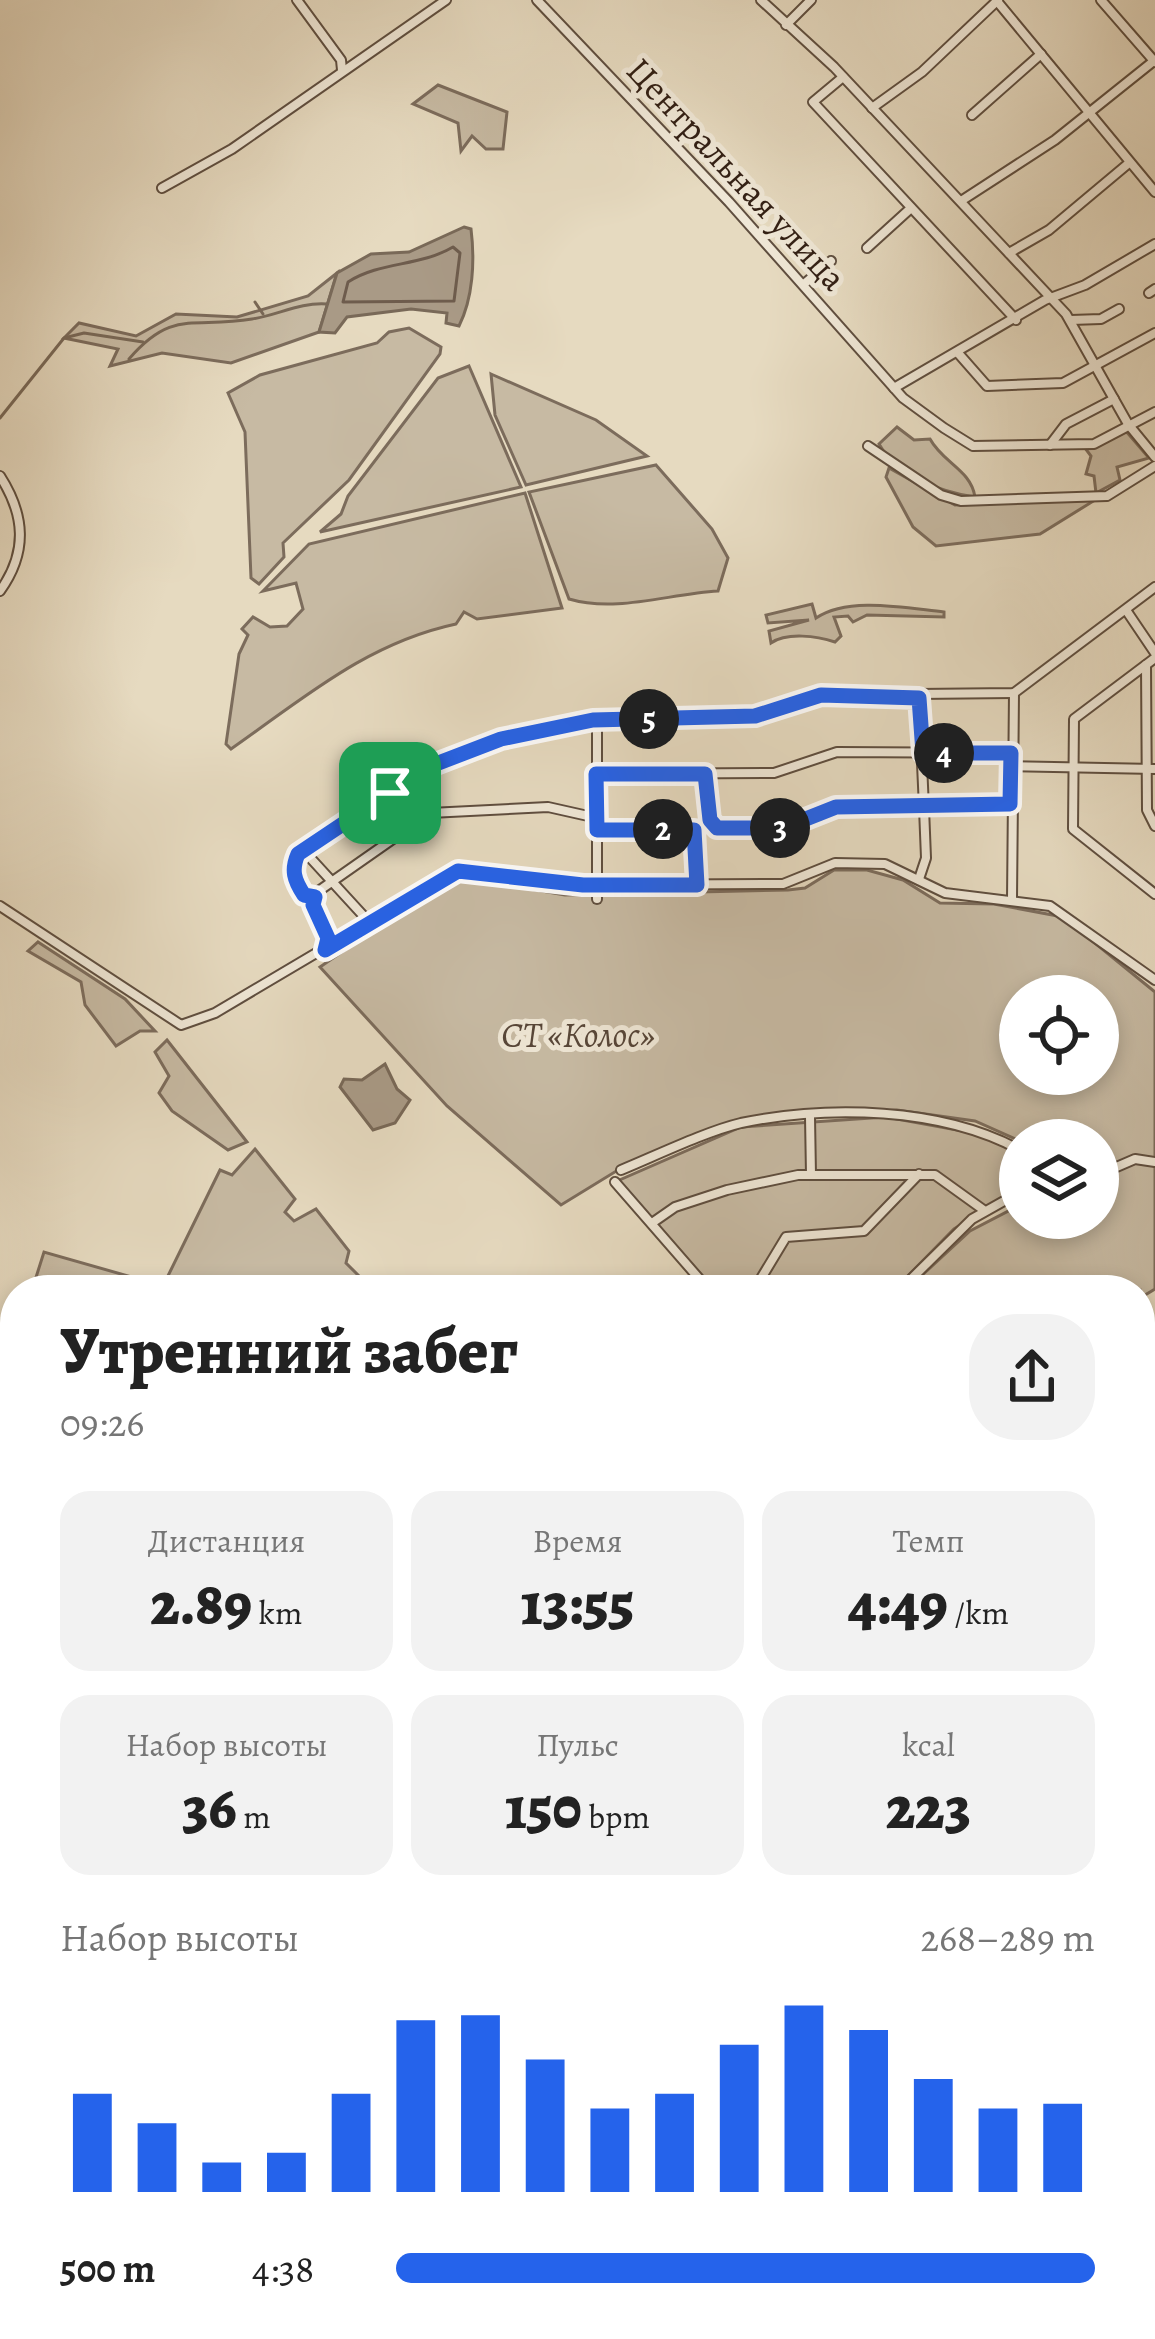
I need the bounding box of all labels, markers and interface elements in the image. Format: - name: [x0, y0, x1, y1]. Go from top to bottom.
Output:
- street label: Центральная улица: [616, 47, 858, 301]
- pin: 5: [619, 689, 679, 749]
- text: 5: [642, 696, 656, 741]
- pin: 4: [914, 723, 974, 783]
- text: 4: [936, 730, 952, 775]
- pin: [339, 742, 441, 844]
- icon: arrive: [357, 760, 423, 826]
- pin: 3: [750, 798, 810, 858]
- pin: 2: [633, 799, 693, 859]
- text: 3: [773, 805, 787, 850]
- text: 2: [655, 806, 671, 851]
- map controls: [999, 975, 1119, 1239]
- button: locate: [999, 975, 1119, 1095]
- park label: СТ «Колос»: [501, 1010, 655, 1059]
- button: layers: [999, 1119, 1119, 1239]
- text: Утренний забег: [60, 1306, 518, 1396]
- button: share: [969, 1314, 1095, 1440]
- text: 09:26: [60, 1396, 144, 1449]
- text: Дистанция: [148, 1518, 305, 1563]
- text: Время: [533, 1518, 622, 1563]
- text: Темп: [893, 1518, 964, 1563]
- text: 2.89: [151, 1563, 252, 1645]
- text: 13:55: [521, 1563, 634, 1645]
- text: 4:49: [848, 1563, 948, 1645]
- text: km: [252, 1590, 302, 1635]
- text: /km: [948, 1590, 1009, 1635]
- text: Набор высоты: [125, 1722, 328, 1767]
- text: Пульс: [536, 1722, 619, 1767]
- text: kcal: [902, 1722, 955, 1767]
- text: 36: [182, 1767, 237, 1849]
- text: 150: [505, 1767, 582, 1849]
- text: 223: [886, 1767, 971, 1849]
- text: m: [237, 1794, 271, 1839]
- text: bpm: [582, 1794, 650, 1839]
- text: Набор высоты: [60, 1911, 299, 1964]
- text: 268–289 m: [920, 1911, 1095, 1964]
- text: 500 m: [60, 2242, 155, 2295]
- text: 4:38: [252, 2242, 314, 2295]

